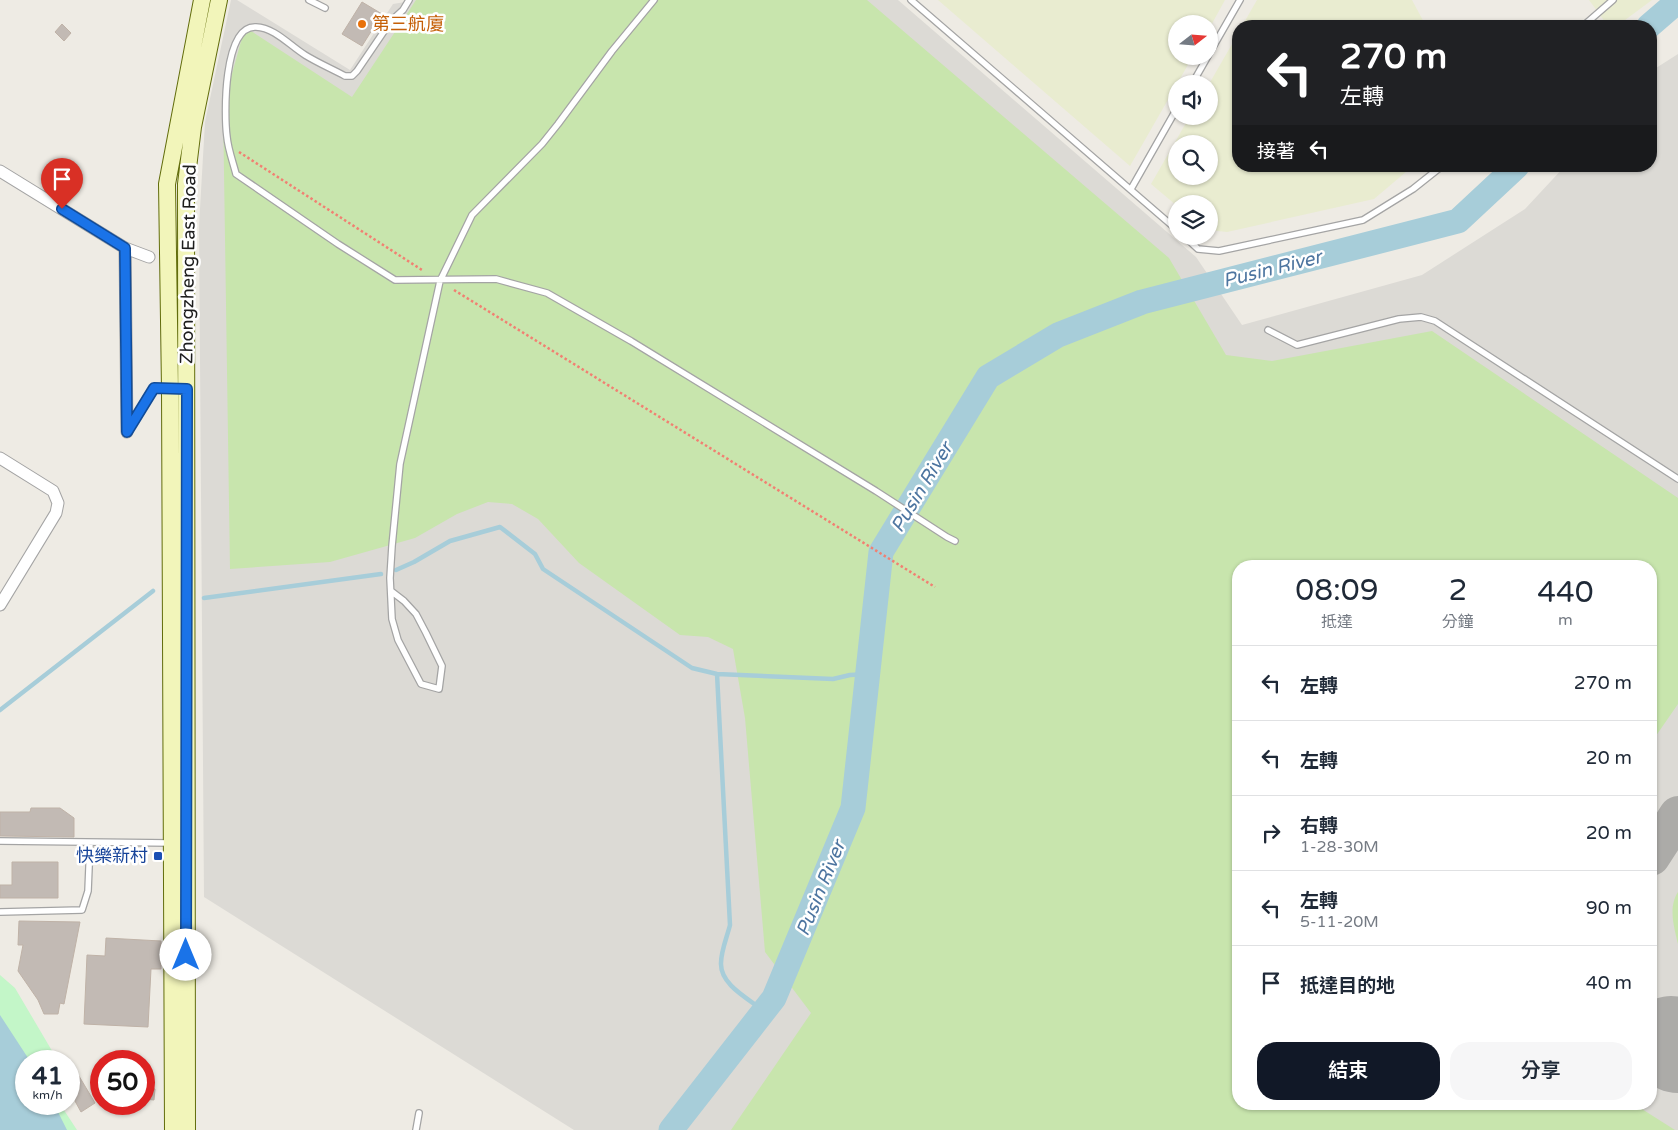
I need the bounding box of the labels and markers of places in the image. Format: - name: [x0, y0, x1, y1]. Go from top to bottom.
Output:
- place label: 第三航廈: [372, 13, 444, 35]
- marker: 第三航廈: [356, 18, 368, 30]
- pin: [41, 158, 83, 209]
- place label: 快樂新村: [76, 845, 148, 867]
- marker: 快樂新村: [152, 850, 164, 862]

